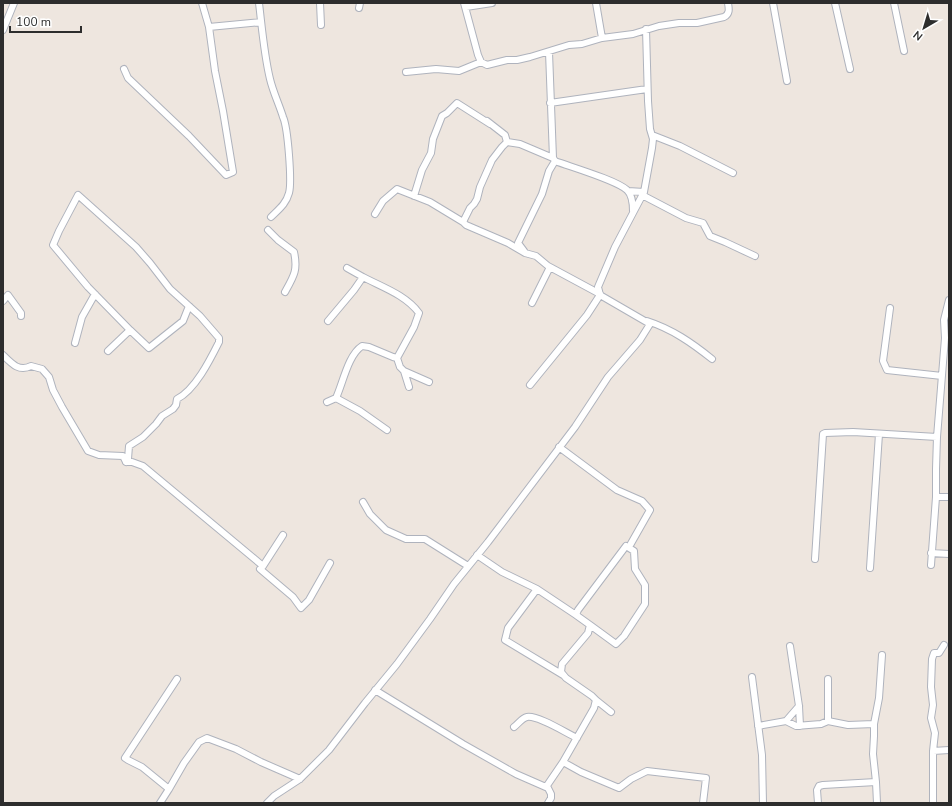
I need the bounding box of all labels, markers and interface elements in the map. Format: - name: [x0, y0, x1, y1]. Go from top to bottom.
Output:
- scale bar: [10, 8, 81, 34]
- north arrow: [904, 8, 944, 48]
- text: 100 m: [16, 14, 51, 30]
- text: N: [910, 27, 926, 44]

